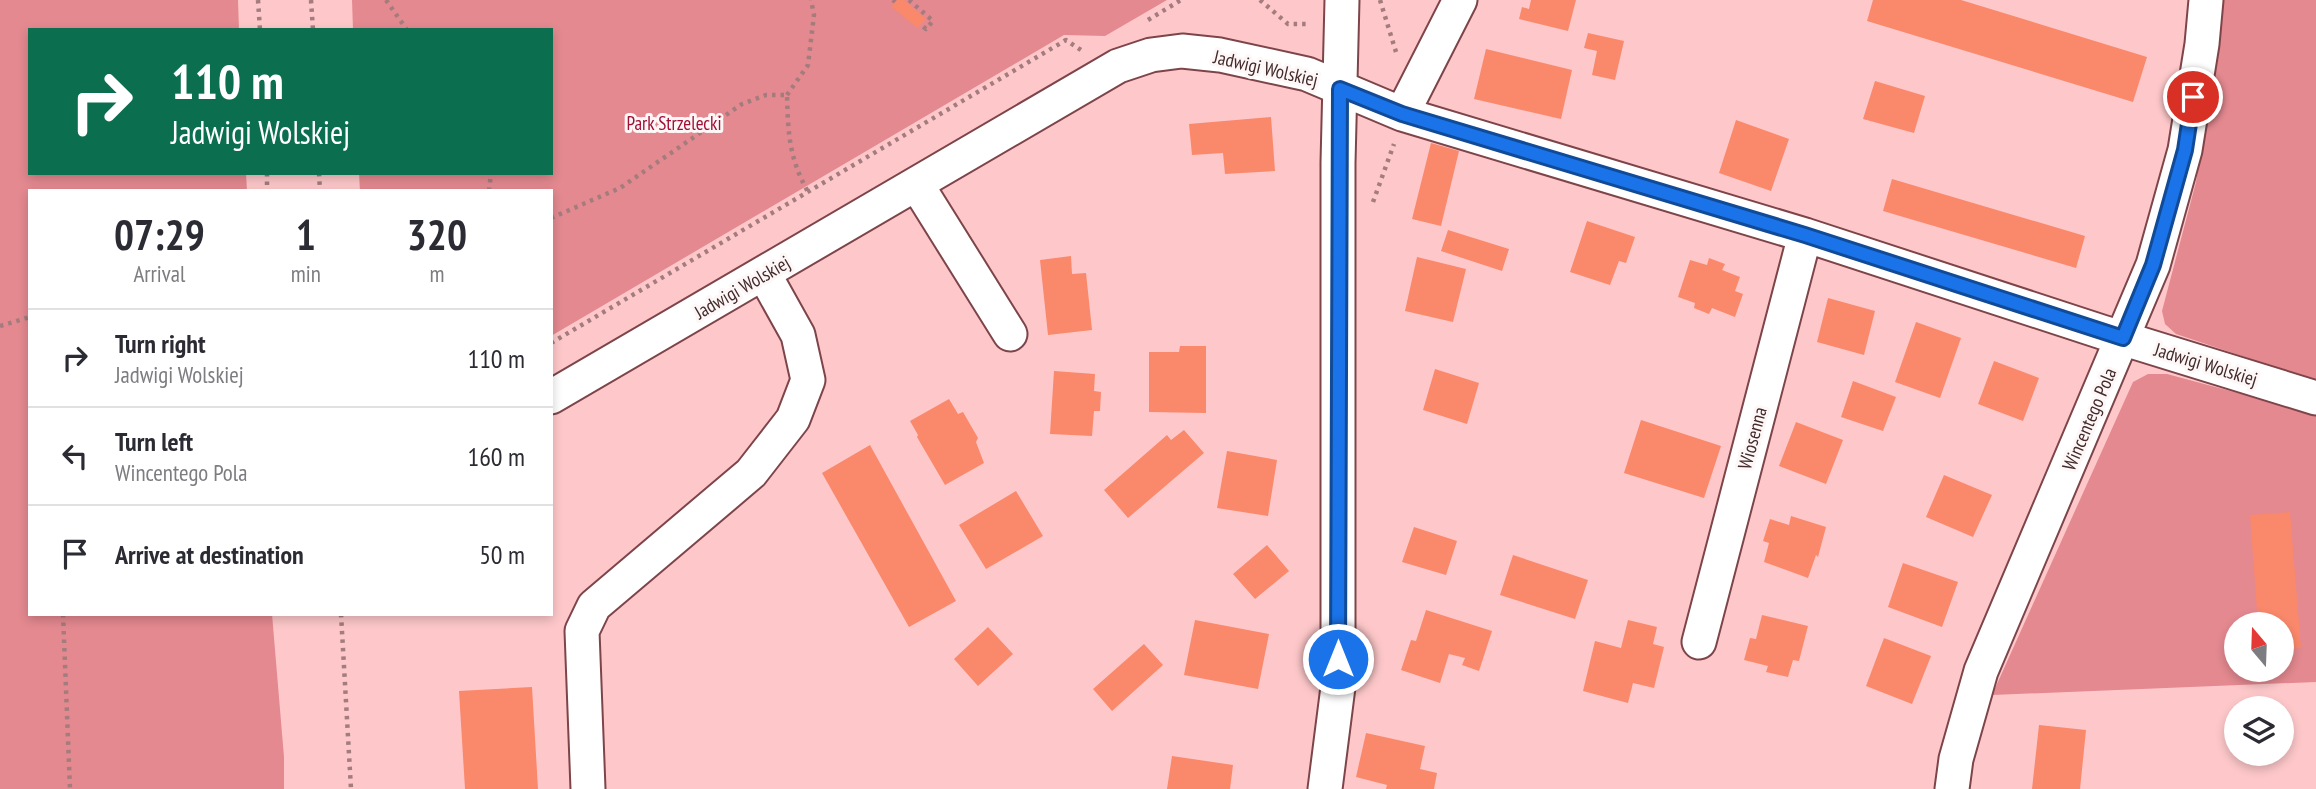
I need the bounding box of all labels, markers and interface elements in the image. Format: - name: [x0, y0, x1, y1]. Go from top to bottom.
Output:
- street label: Jadwigi Wolskiej: [1211, 44, 1321, 92]
- text: 110 m: [171, 49, 284, 113]
- icon: right: [56, 56, 147, 147]
- pin: [2163, 67, 2223, 127]
- icon: arrive: [2174, 78, 2212, 116]
- text: Jadwigi Wolskiej: [171, 111, 350, 153]
- park label: Park Strzelecki: [626, 111, 722, 135]
- text: 07:29: [114, 207, 205, 262]
- text: 1: [296, 207, 316, 262]
- text: 320: [407, 207, 467, 262]
- street label: Jadwigi Wolskiej: [689, 250, 794, 324]
- text: Arrival: [133, 259, 185, 288]
- text: min: [291, 259, 321, 288]
- text: m: [429, 259, 444, 288]
- text: Turn right: [115, 327, 206, 360]
- street label: Jadwigi Wolskiej: [2151, 337, 2260, 391]
- icon: right: [56, 339, 94, 377]
- text: 110 m: [467, 342, 525, 375]
- text: Jadwigi Wolskiej: [115, 360, 244, 389]
- street label: Wincentego Pola: [2057, 364, 2121, 474]
- street label: Wiosenna: [1732, 404, 1772, 472]
- text: Turn left: [115, 425, 193, 458]
- icon: left: [56, 437, 94, 475]
- text: 160 m: [467, 440, 525, 473]
- text: Wincentego Pola: [115, 458, 247, 487]
- icon: arrive: [56, 535, 94, 573]
- text: Arrive at destination: [115, 538, 304, 571]
- text: 50 m: [479, 538, 525, 571]
- north arrow: [2224, 612, 2294, 682]
- map controls: [2224, 612, 2294, 766]
- position arrow: [1301, 622, 1375, 696]
- button: layers: [2224, 696, 2294, 766]

